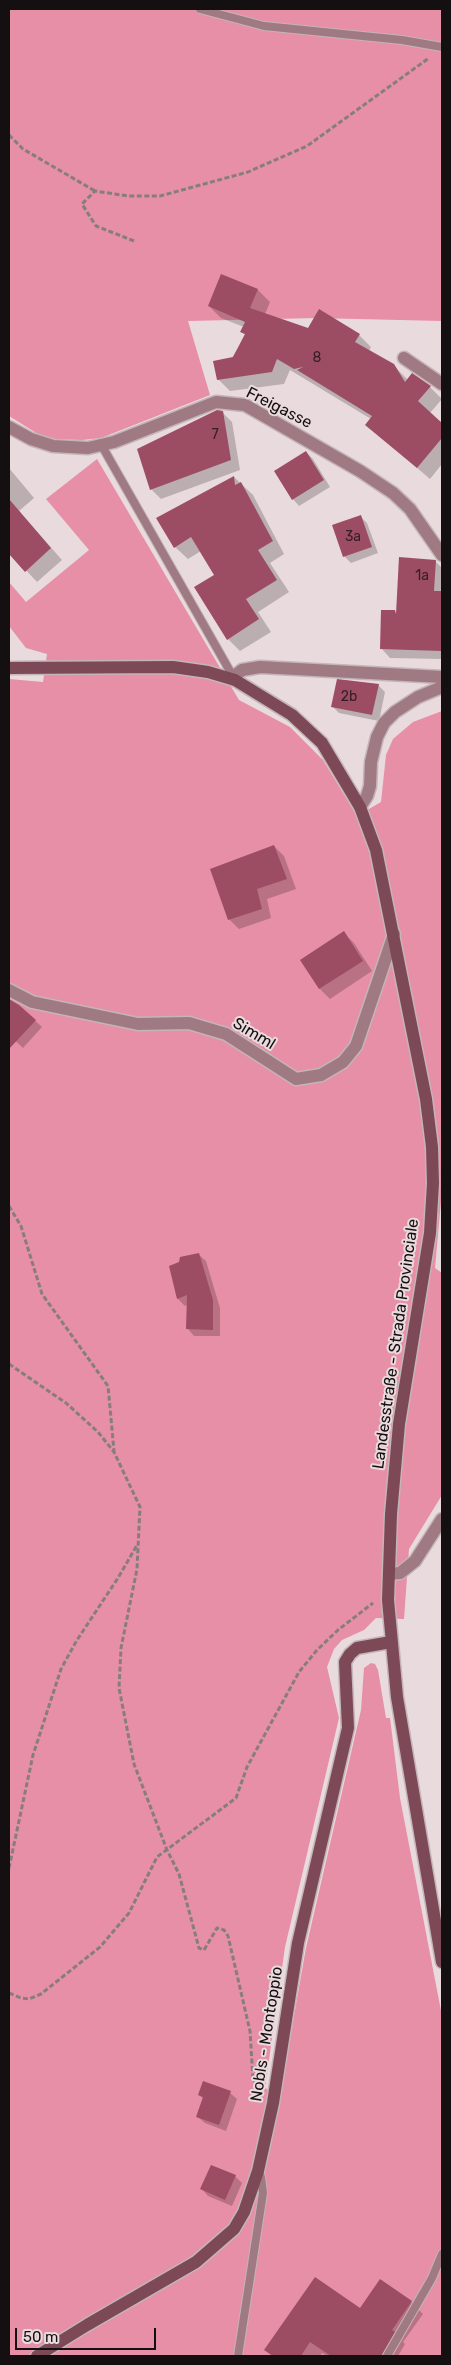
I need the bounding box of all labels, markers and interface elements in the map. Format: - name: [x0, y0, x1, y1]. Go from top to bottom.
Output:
- house number: 8: [313, 350, 321, 366]
- street label: Freigasse: [243, 383, 315, 433]
- house number: 7: [211, 427, 219, 443]
- house number: 3a: [345, 529, 361, 545]
- house number: 1a: [415, 568, 429, 584]
- house number: 2b: [341, 689, 357, 705]
- street label: Simml: [229, 1014, 279, 1054]
- street label: Landesstraße - Strada Provinciale: [369, 1218, 423, 1470]
- street label: Nobls - Montoppio: [247, 1965, 287, 2103]
- scale bar: [18, 2318, 159, 2350]
- text: 50 m: [23, 2328, 58, 2346]

